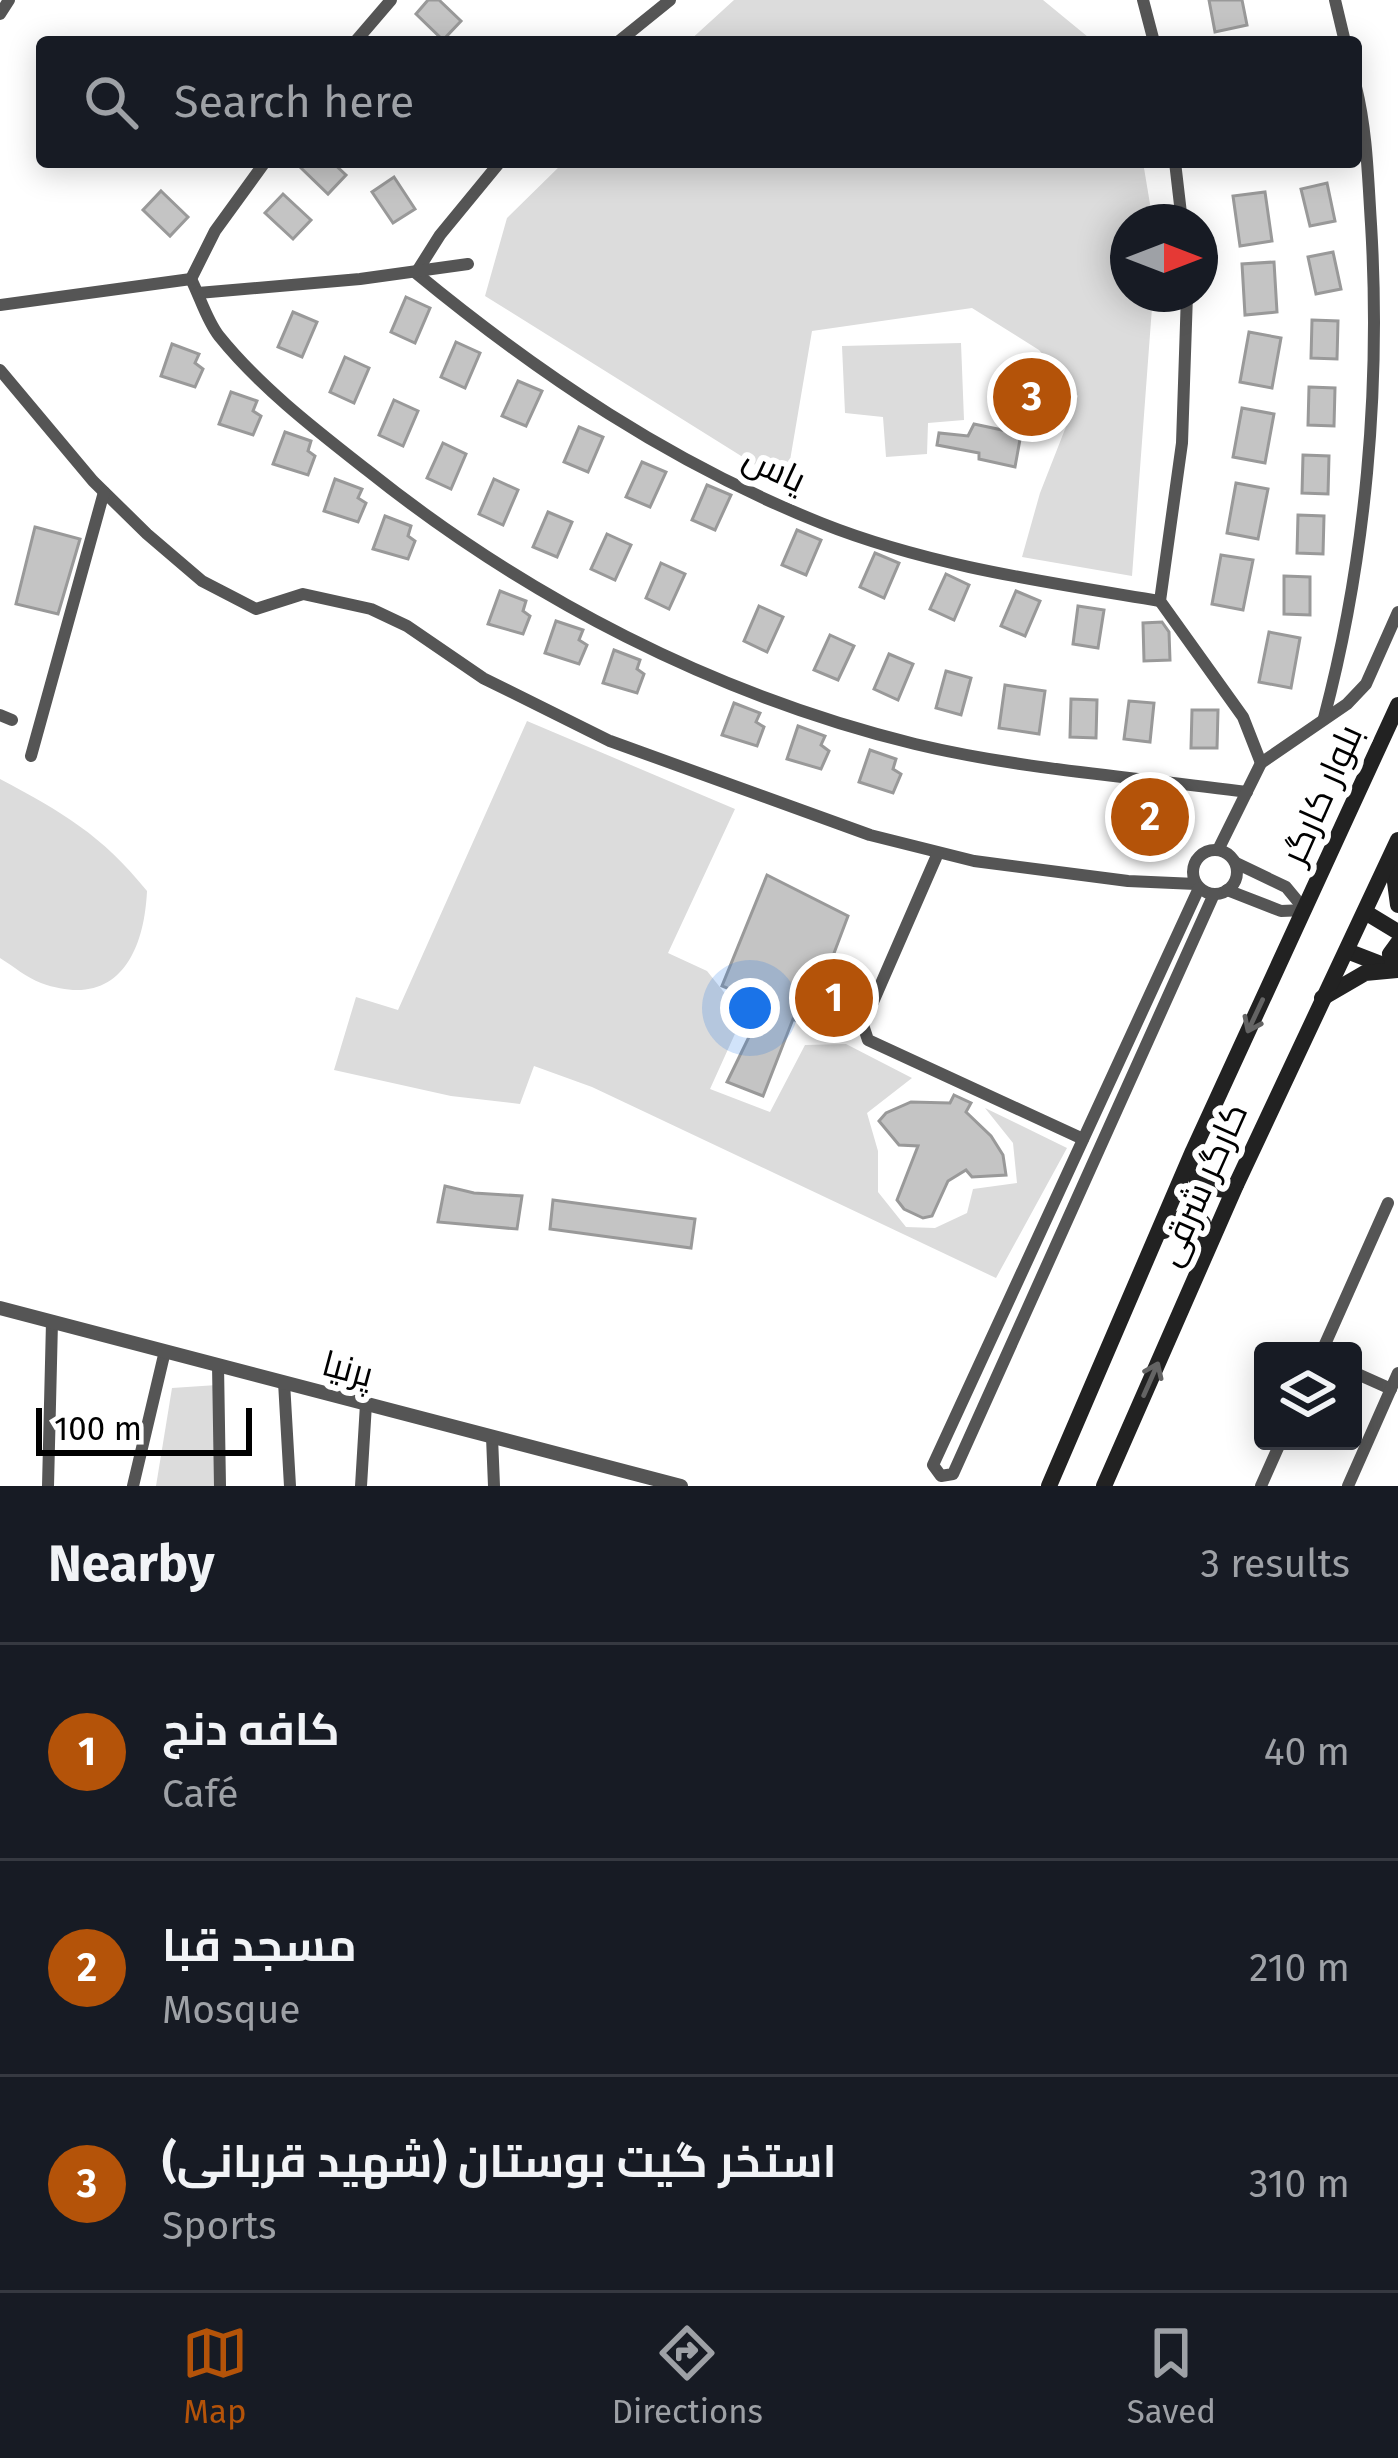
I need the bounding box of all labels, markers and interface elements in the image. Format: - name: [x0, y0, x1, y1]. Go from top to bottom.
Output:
- search box: [36, 36, 1362, 168]
- icon: search: [78, 69, 144, 135]
- text: Search here: [174, 75, 414, 129]
- north arrow: [1110, 204, 1218, 312]
- pin: 3: [993, 352, 1071, 442]
- street label: یاس: [736, 435, 813, 502]
- street label: بلوار کارگر: [1271, 718, 1372, 873]
- pin: 2: [1111, 772, 1189, 862]
- pin: 1: [795, 953, 873, 1043]
- your location: [720, 978, 780, 1038]
- one-way arrow: [1243, 997, 1265, 1033]
- street label: کارگر شرقی: [1146, 1096, 1257, 1273]
- street label: پرنیا: [317, 1341, 379, 1398]
- map controls: [1254, 1342, 1362, 1450]
- button: layers: [1254, 1342, 1362, 1450]
- one-way arrow: [1141, 1362, 1163, 1398]
- scale bar: [36, 1402, 252, 1455]
- text: 100 m: [54, 1409, 142, 1449]
- text: Nearby: [48, 1533, 214, 1595]
- text: 3 results: [1200, 1541, 1350, 1587]
- text: کافه دنج: [162, 1703, 340, 1757]
- text: 1: [78, 1729, 96, 1775]
- text: 40 m: [1264, 1729, 1350, 1775]
- text: Café: [162, 1771, 239, 1817]
- text: مسجد قبا: [162, 1919, 357, 1973]
- text: 2: [77, 1945, 97, 1991]
- text: 210 m: [1249, 1945, 1350, 1991]
- text: Mosque: [162, 1987, 301, 2033]
- text: استخر گیت بوستان (شهید قربانی): [162, 2135, 837, 2189]
- text: 3: [77, 2161, 97, 2207]
- text: 310 m: [1249, 2161, 1350, 2207]
- text: Sports: [162, 2203, 277, 2249]
- tab: Map: [182, 2320, 248, 2432]
- tab: Directions: [612, 2320, 763, 2432]
- tab: Saved: [1127, 2320, 1216, 2432]

